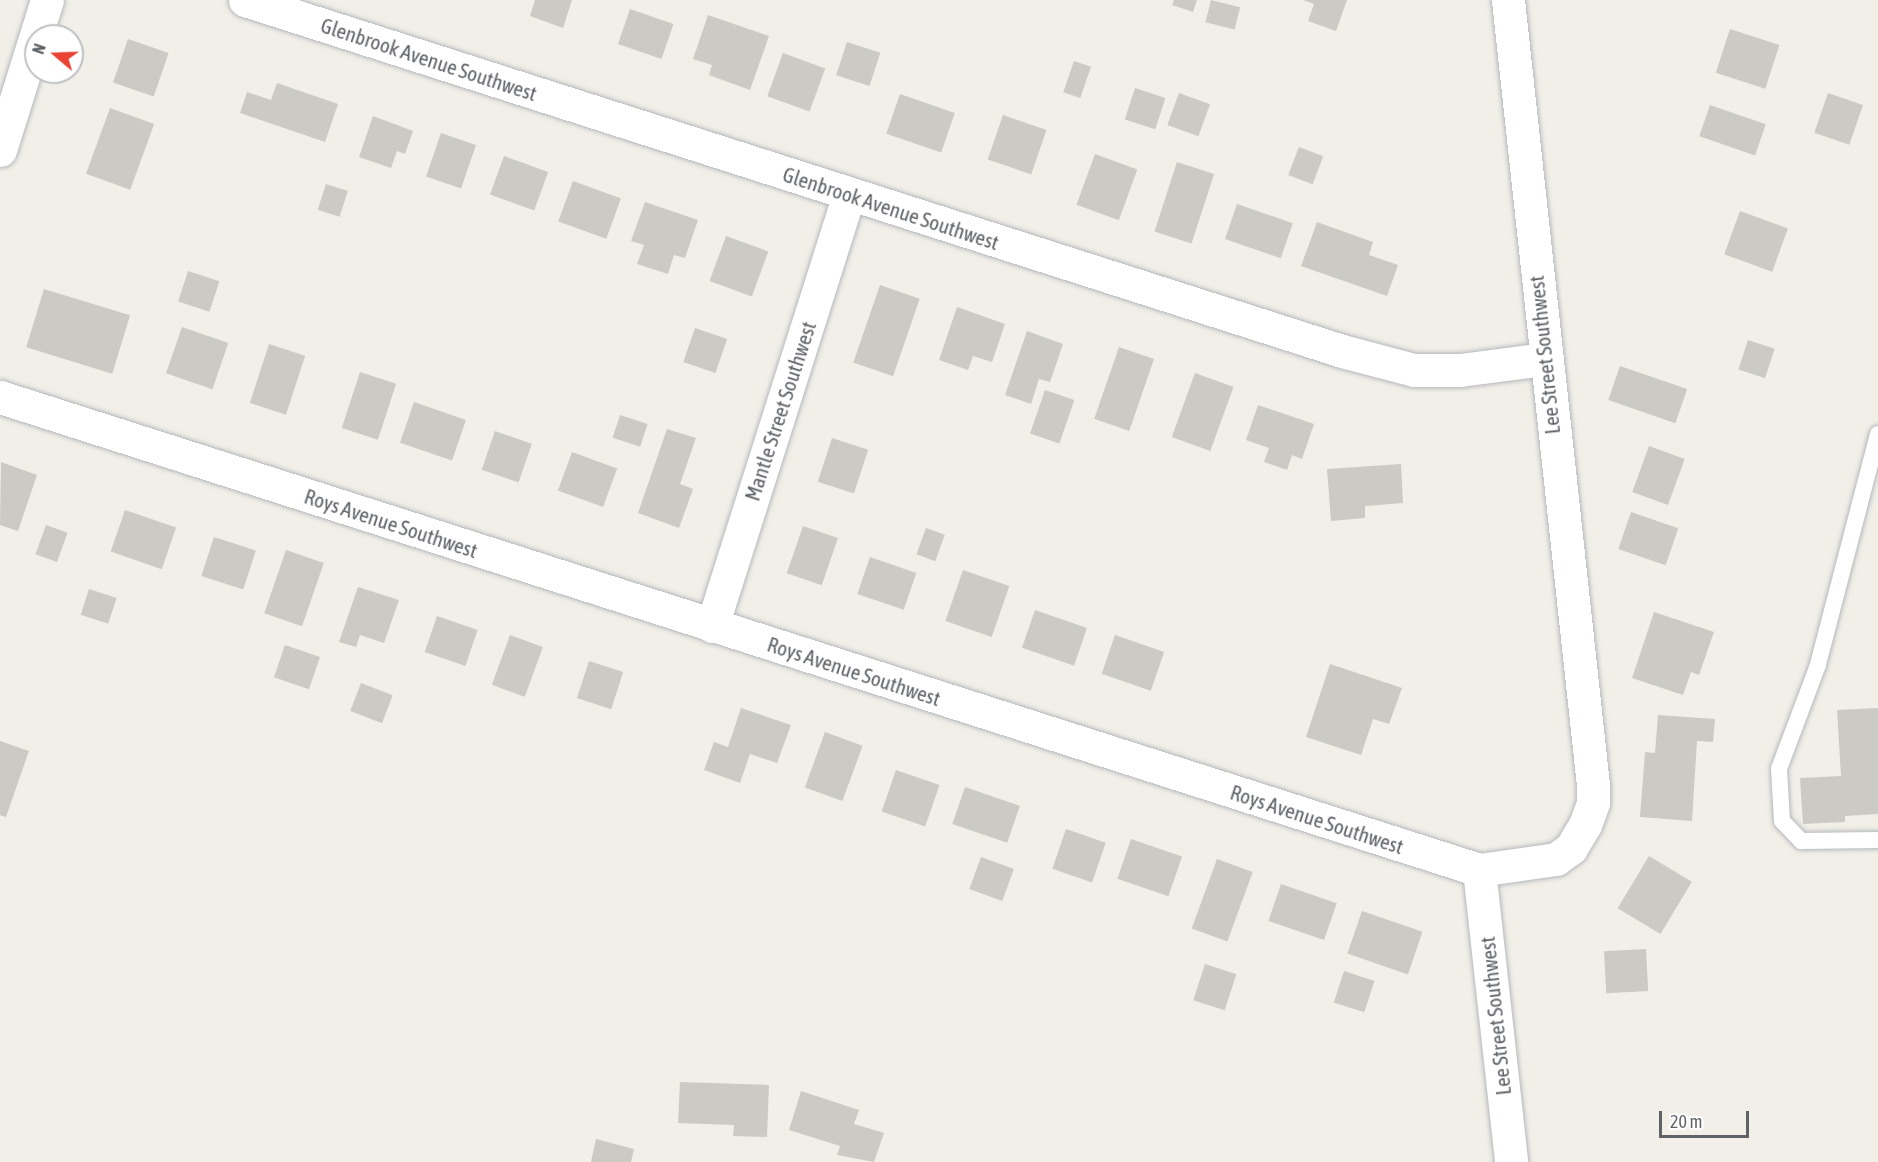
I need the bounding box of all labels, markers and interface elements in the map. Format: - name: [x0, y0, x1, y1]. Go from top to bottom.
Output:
- street label: Glenbrook Avenue Southwest: [318, 12, 540, 106]
- north arrow: [24, 24, 84, 84]
- text: N: [29, 41, 49, 56]
- street label: Glenbrook Avenue Southwest: [780, 161, 1002, 255]
- street label: Lee Street Southwest: [1523, 274, 1565, 436]
- street label: Mantle Street Southwest: [739, 318, 821, 504]
- street label: Roys Avenue Southwest: [301, 483, 481, 563]
- street label: Roys Avenue Southwest: [764, 631, 944, 711]
- street label: Roys Avenue Southwest: [1227, 779, 1407, 859]
- street label: Lee Street Southwest: [1474, 935, 1516, 1097]
- scale bar: [1662, 1099, 1752, 1137]
- text: 20 m: [1670, 1111, 1702, 1132]

